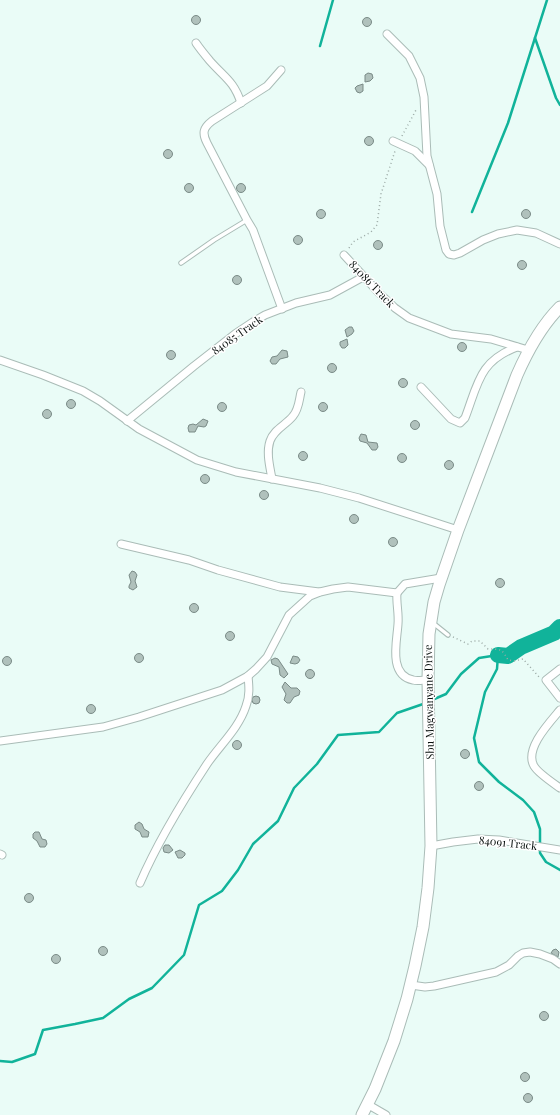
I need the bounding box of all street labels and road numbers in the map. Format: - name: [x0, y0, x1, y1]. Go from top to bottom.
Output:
- street label: 84086 Track: [346, 257, 399, 311]
- street label: 84085 Track: [208, 312, 265, 358]
- street label: Sbu Magwanyane Drive: [420, 644, 437, 760]
- street label: 84091 Track: [478, 832, 538, 853]

